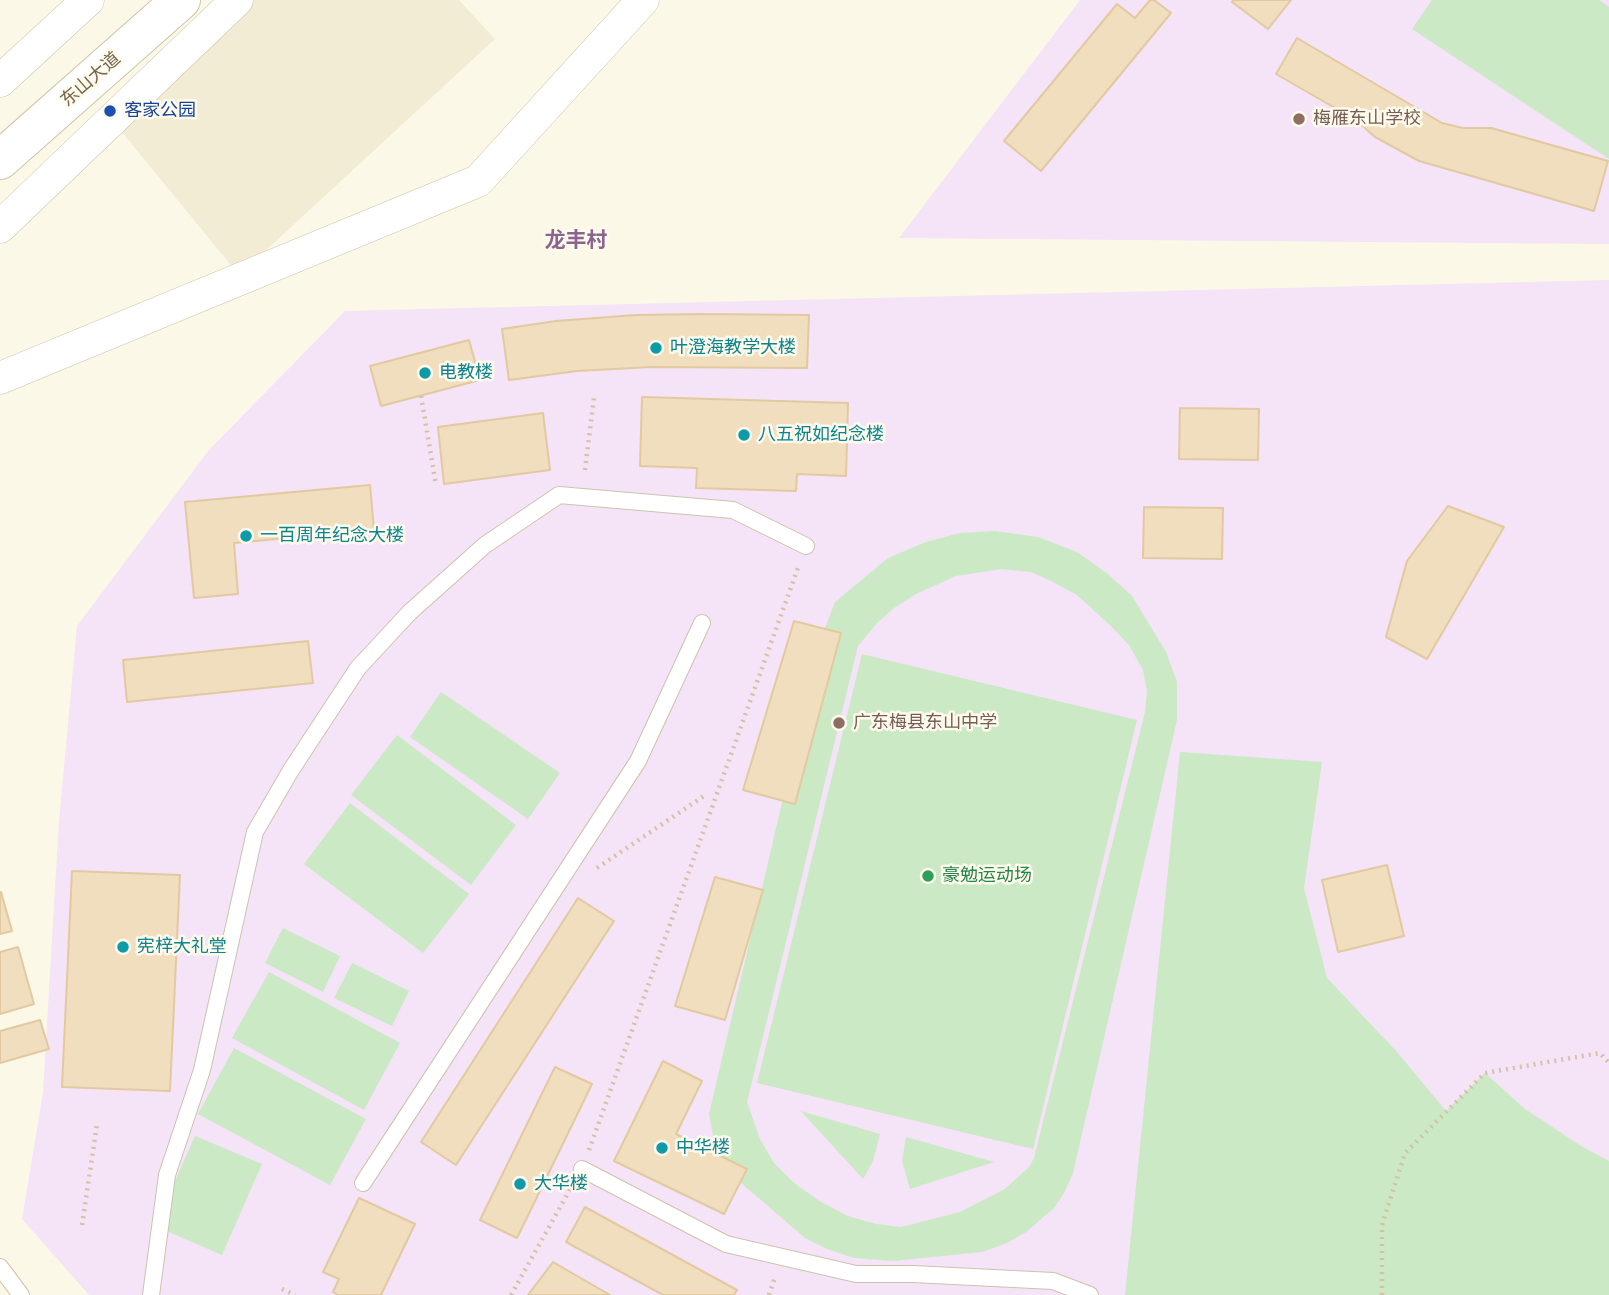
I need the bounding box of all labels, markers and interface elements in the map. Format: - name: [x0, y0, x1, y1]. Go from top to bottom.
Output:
- street label: 东山大道: [57, 48, 125, 112]
- place label: 客家公园: [124, 100, 196, 122]
- marker: 客家公园: [102, 103, 118, 119]
- place label: 梅雁东山学校: [1313, 108, 1421, 130]
- marker: 梅雁东山学校: [1291, 111, 1307, 127]
- district label: 龙丰村: [545, 228, 607, 254]
- place label: 叶澄海教学大楼: [670, 337, 796, 359]
- marker: 叶澄海教学大楼: [648, 340, 664, 356]
- place label: 电教楼: [439, 362, 493, 384]
- marker: 电教楼: [417, 365, 433, 381]
- place label: 八五祝如纪念楼: [758, 424, 884, 446]
- marker: 八五祝如纪念楼: [736, 427, 752, 443]
- place label: 一百周年纪念大楼: [260, 525, 404, 547]
- marker: 一百周年纪念大楼: [238, 528, 254, 544]
- place label: 广东梅县东山中学: [853, 712, 997, 734]
- marker: 广东梅县东山中学: [831, 715, 847, 731]
- place label: 豪勉运动场: [942, 865, 1032, 887]
- marker: 豪勉运动场: [920, 868, 936, 884]
- place label: 宪梓大礼堂: [137, 936, 227, 958]
- marker: 宪梓大礼堂: [115, 939, 131, 955]
- place label: 中华楼: [676, 1137, 730, 1159]
- marker: 中华楼: [654, 1140, 670, 1156]
- place label: 大华楼: [534, 1173, 588, 1195]
- marker: 大华楼: [512, 1176, 528, 1192]

